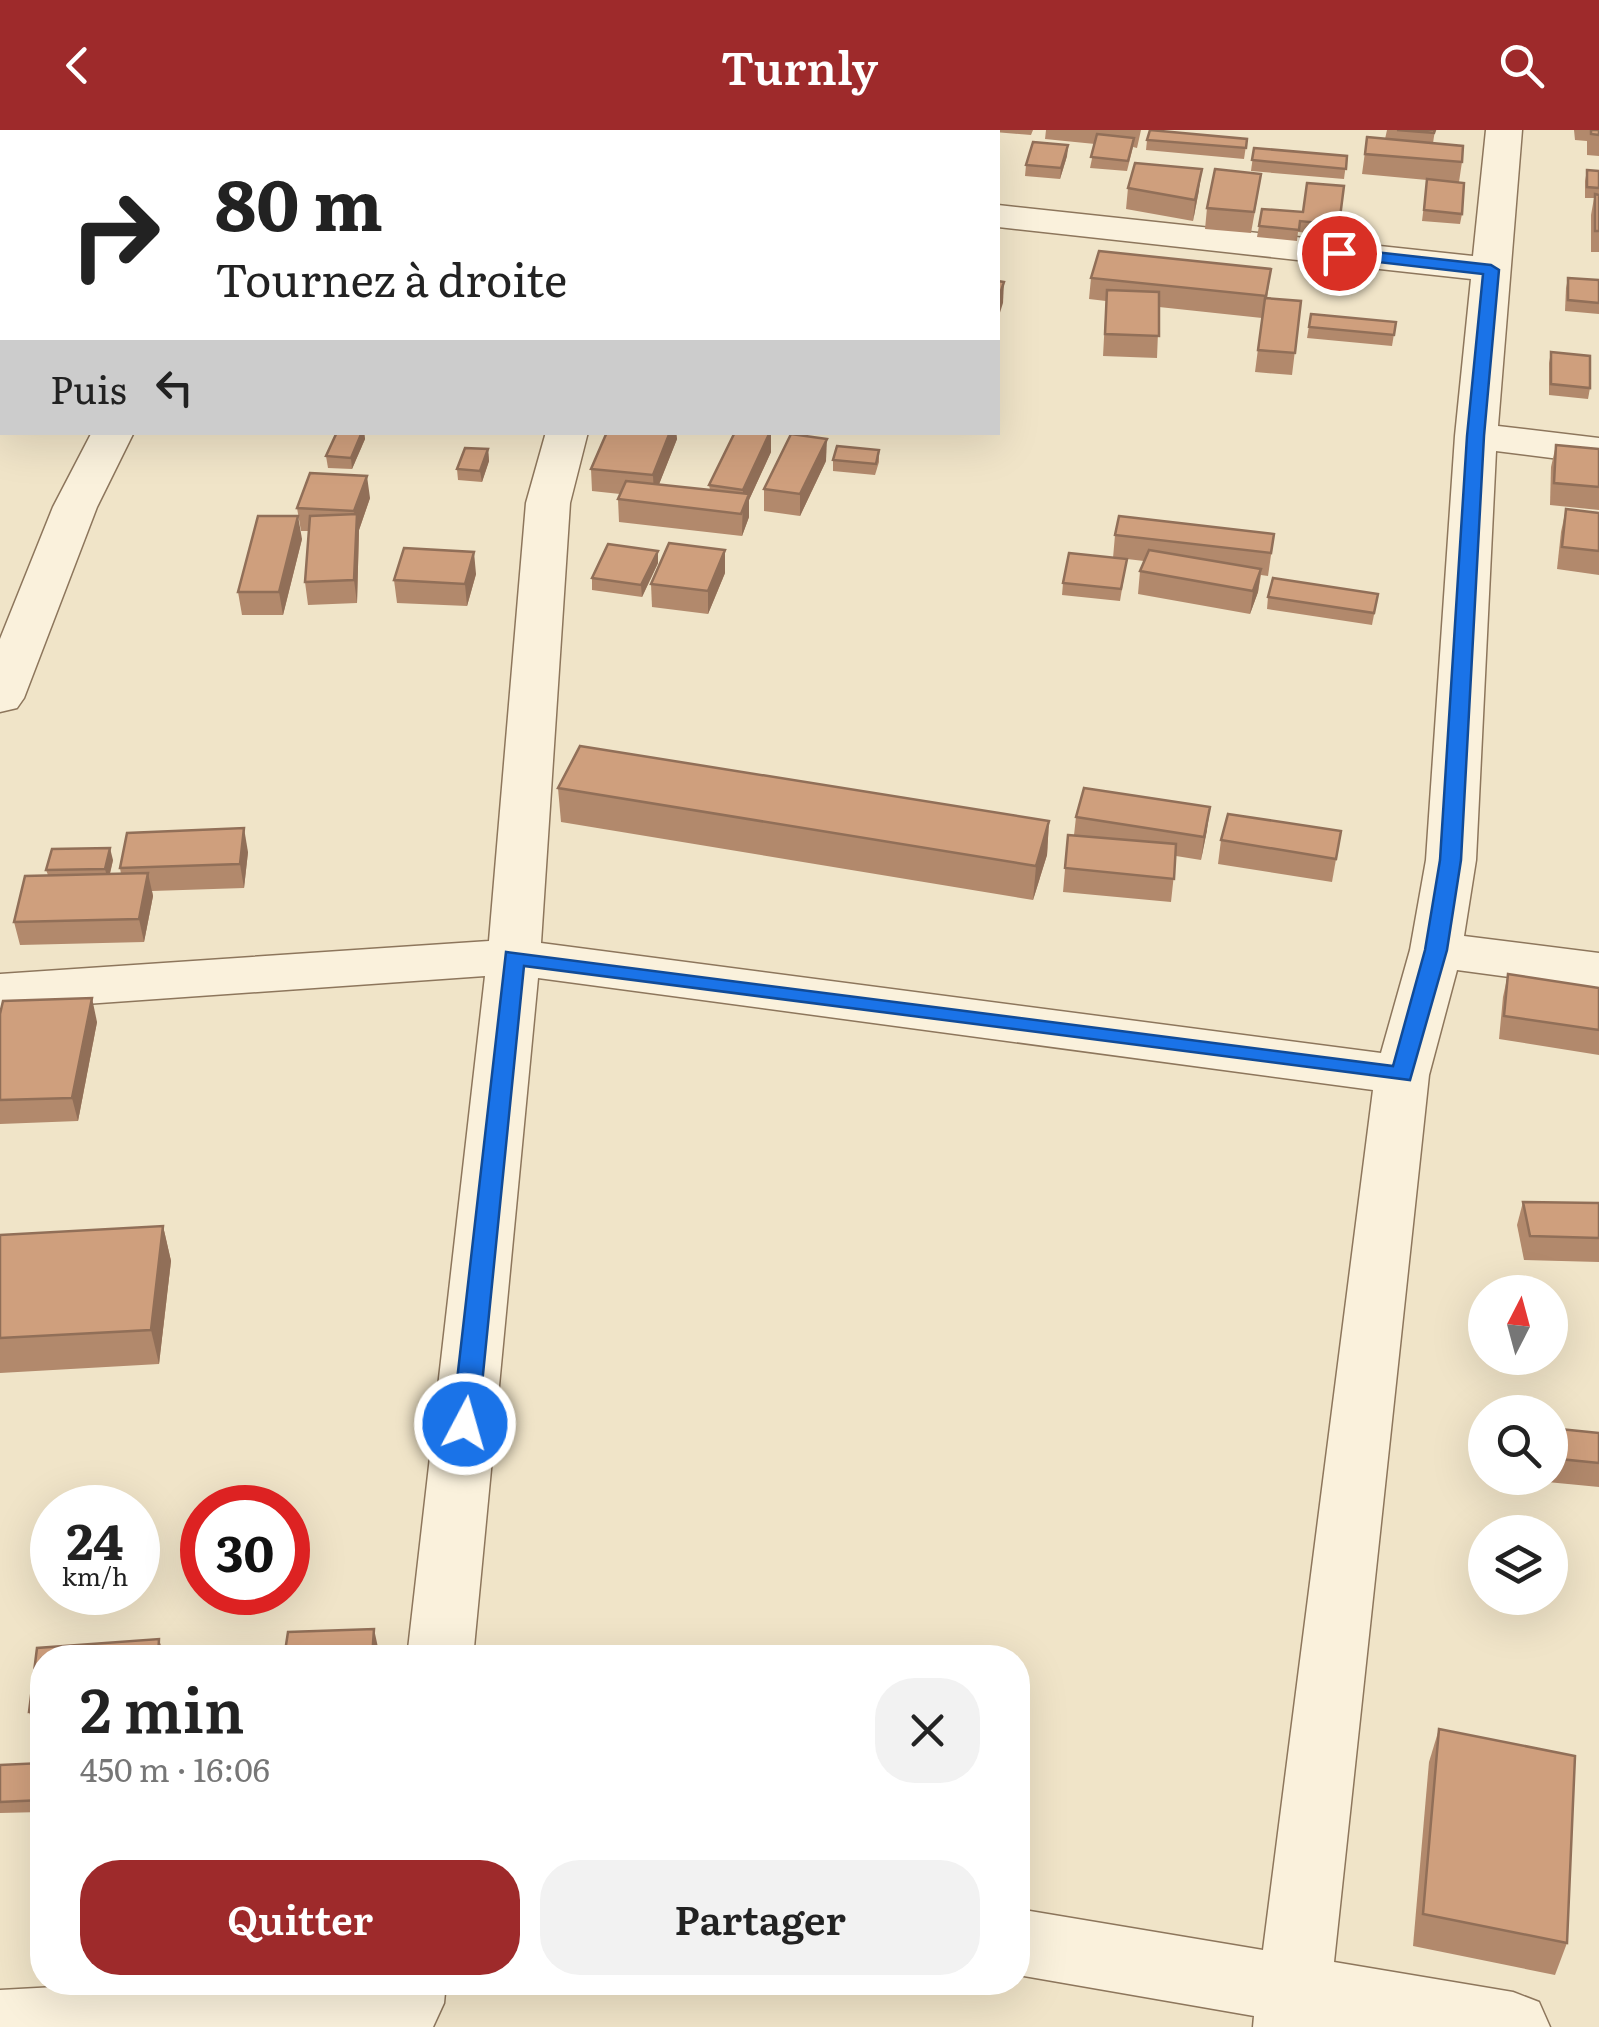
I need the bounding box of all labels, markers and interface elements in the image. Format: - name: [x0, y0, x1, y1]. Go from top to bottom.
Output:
- text: Turnly: [721, 32, 878, 99]
- icon: back: [50, 38, 105, 93]
- icon: search: [1494, 38, 1549, 93]
- text: 80 m: [215, 149, 383, 253]
- icon: right: [50, 170, 180, 300]
- pin: [1297, 211, 1382, 296]
- icon: arrive: [1312, 226, 1367, 281]
- text: Tournez à droite: [215, 244, 567, 311]
- text: Puis: [50, 359, 127, 416]
- icon: left: [147, 360, 202, 415]
- north arrow: [1468, 1275, 1568, 1375]
- map controls: [1468, 1275, 1568, 1615]
- position arrow: [413, 1372, 517, 1476]
- button: search: [1468, 1395, 1568, 1495]
- speed limit sign: 30: [180, 1485, 310, 1615]
- text: 24: [66, 1501, 123, 1575]
- button: layers: [1468, 1515, 1568, 1615]
- text: km/h: [62, 1557, 128, 1594]
- text: 2 min: [80, 1662, 245, 1751]
- button: close: [875, 1678, 980, 1783]
- text: 450 m · 16:06: [80, 1744, 270, 1792]
- button: Quitter: [80, 1860, 520, 1975]
- button: Partager: [540, 1860, 980, 1975]

